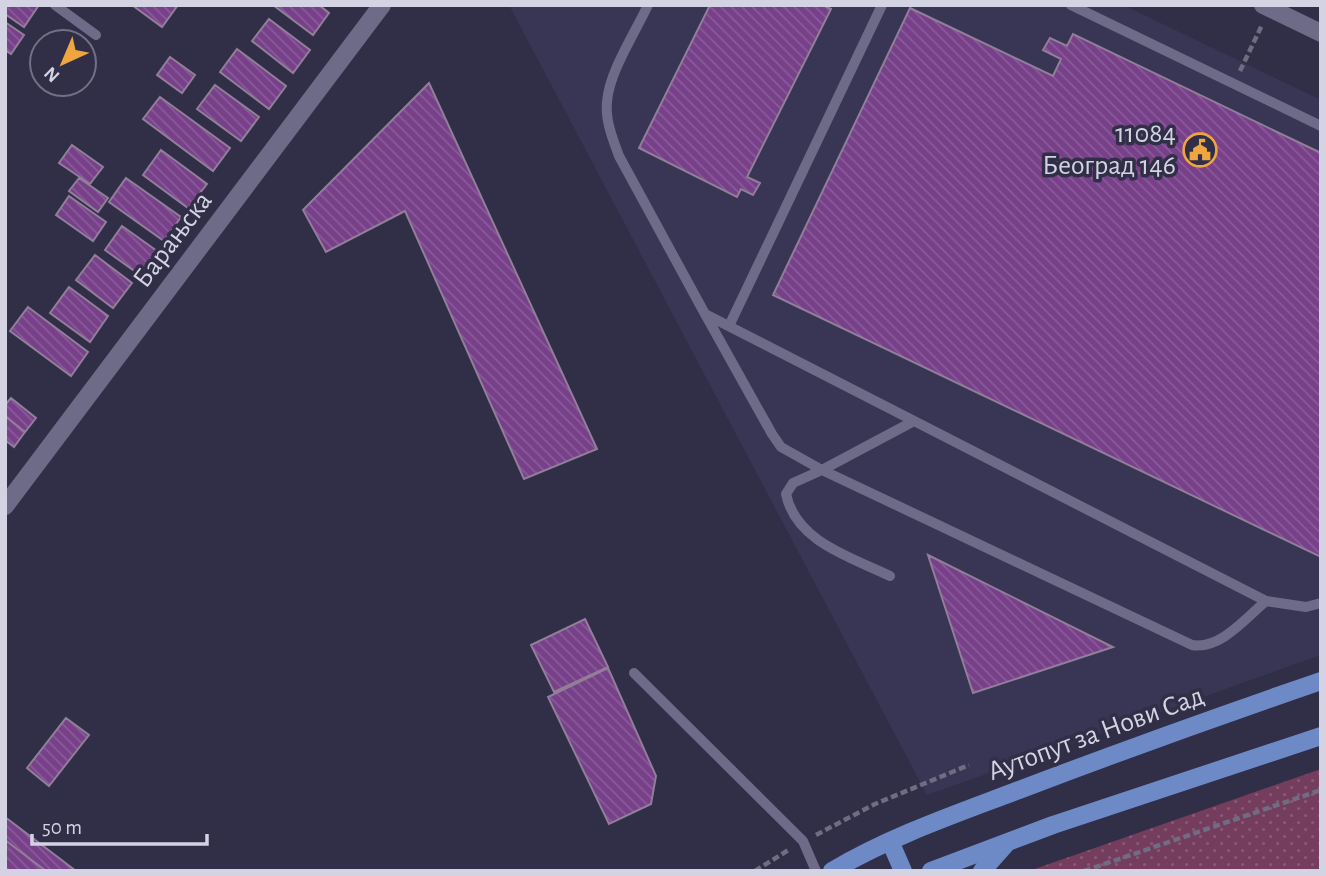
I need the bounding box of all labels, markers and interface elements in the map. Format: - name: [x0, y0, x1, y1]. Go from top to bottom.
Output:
- north arrow: [28, 28, 98, 98]
- text: N: [41, 63, 64, 86]
- place label: 11084 Београд 146: [1042, 120, 1176, 180]
- public building icon: 11084 Београд 146: [1181, 131, 1219, 169]
- street label: Барањска: [128, 187, 218, 293]
- street label: Аутопут за Нови Сад: [984, 682, 1208, 786]
- scale bar: [32, 802, 206, 846]
- text: 50 m: [42, 817, 82, 838]

